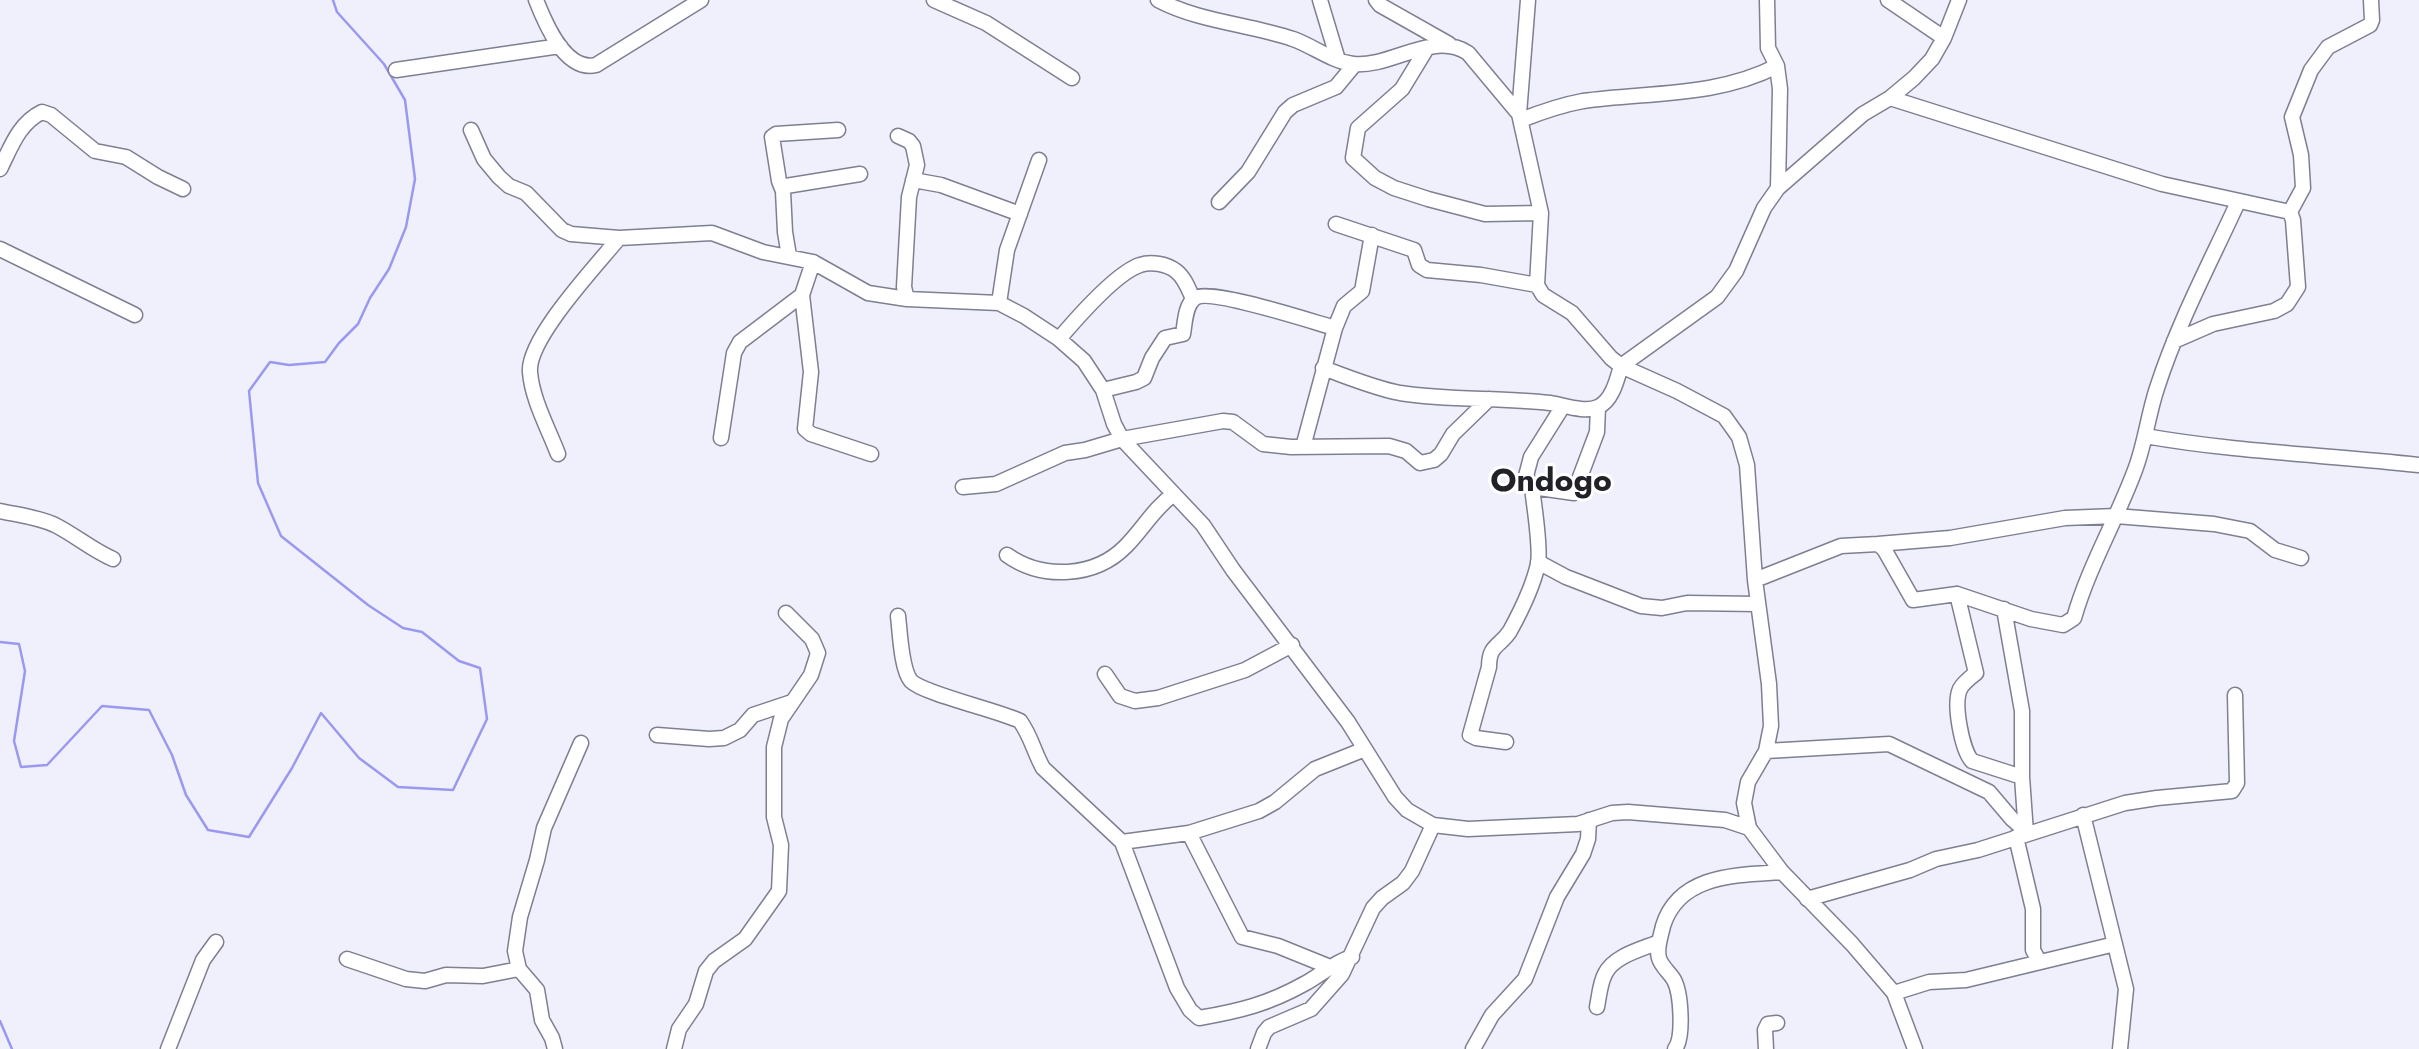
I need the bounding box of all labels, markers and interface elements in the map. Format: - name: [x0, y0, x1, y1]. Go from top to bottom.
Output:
- district label: Ondogo: [1490, 464, 1612, 502]

